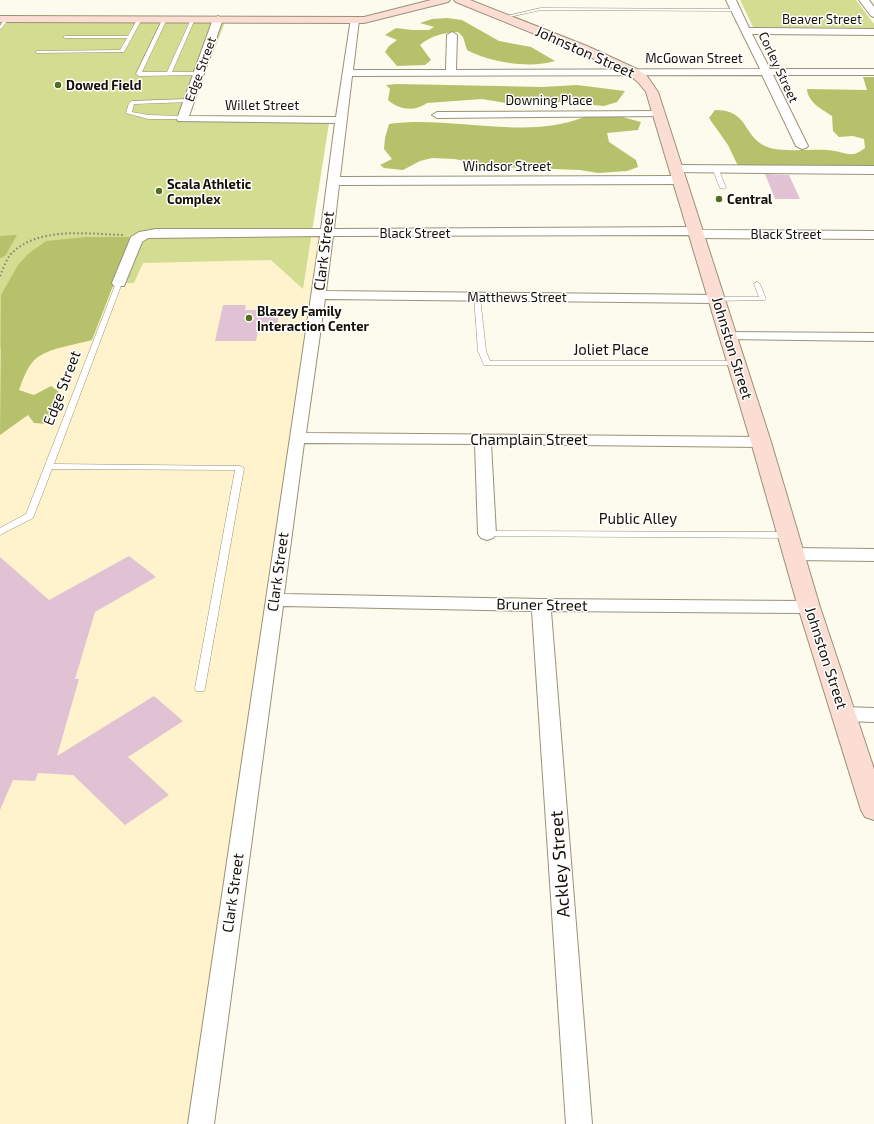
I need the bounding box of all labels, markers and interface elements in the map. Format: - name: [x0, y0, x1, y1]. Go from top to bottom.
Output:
- street label: Beaver Street: [782, 11, 862, 27]
- street label: Johnston Street: [533, 21, 638, 81]
- street label: Corley Street: [756, 29, 802, 105]
- street label: Edge Street: [181, 34, 219, 104]
- street label: McGowan Street: [645, 50, 743, 66]
- place label: Dowed Field: [66, 77, 142, 93]
- marker: Dowed Field: [53, 80, 63, 90]
- street label: Downing Place: [505, 92, 593, 108]
- street label: Willet Street: [225, 97, 299, 113]
- street label: Windsor Street: [463, 158, 551, 174]
- place label: Scala Athletic Complex: [167, 176, 252, 207]
- marker: Scala Athletic Complex: [154, 186, 164, 196]
- place label: Central: [727, 191, 773, 207]
- marker: Central: [714, 194, 724, 204]
- street label: Clark Street: [309, 210, 337, 292]
- street label: Black Street: [380, 225, 451, 241]
- street label: Black Street: [751, 226, 822, 242]
- street label: Matthews Street: [467, 289, 567, 305]
- street label: Johnston Street: [709, 294, 757, 402]
- place label: Blazey Family Interaction Center: [257, 303, 369, 334]
- marker: Blazey Family Interaction Center: [244, 313, 254, 323]
- street label: Joliet Place: [573, 340, 649, 358]
- street label: Edge Street: [39, 348, 84, 427]
- street label: Champlain Street: [470, 430, 588, 448]
- street label: Public Alley: [599, 509, 677, 527]
- street label: Clark Street: [263, 531, 292, 613]
- street label: Bruner Street: [496, 594, 588, 614]
- street label: Johnston Street: [802, 604, 852, 711]
- street label: Ackley Street: [544, 810, 574, 918]
- street label: Clark Street: [218, 852, 247, 934]

